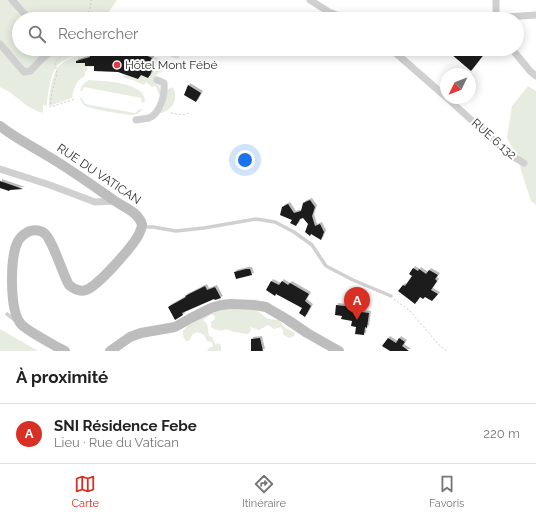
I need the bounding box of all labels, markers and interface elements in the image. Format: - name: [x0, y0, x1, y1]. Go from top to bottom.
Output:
- search box: [12, 12, 524, 56]
- icon: search: [26, 23, 48, 45]
- text: Rechercher: [58, 25, 138, 43]
- place label: Hôtel Mont Fébé: [125, 58, 217, 72]
- marker: Hôtel Mont Fébé: [112, 60, 122, 70]
- north arrow: [440, 68, 476, 104]
- street label: RUE 6.132: [469, 116, 519, 162]
- street label: RUE DU VATICAN: [54, 141, 144, 207]
- your location: [235, 150, 255, 170]
- pin: A: [344, 287, 370, 320]
- text: À proximité: [16, 367, 108, 387]
- text: SNI Résidence Febe: [54, 417, 197, 435]
- text: A: [25, 426, 33, 441]
- text: 220 m: [483, 426, 520, 441]
- text: Lieu · Rue du Vatican: [54, 435, 179, 450]
- tab: Carte: [72, 473, 99, 510]
- tab: Itinéraire: [242, 473, 286, 510]
- tab: Favoris: [429, 473, 464, 510]

